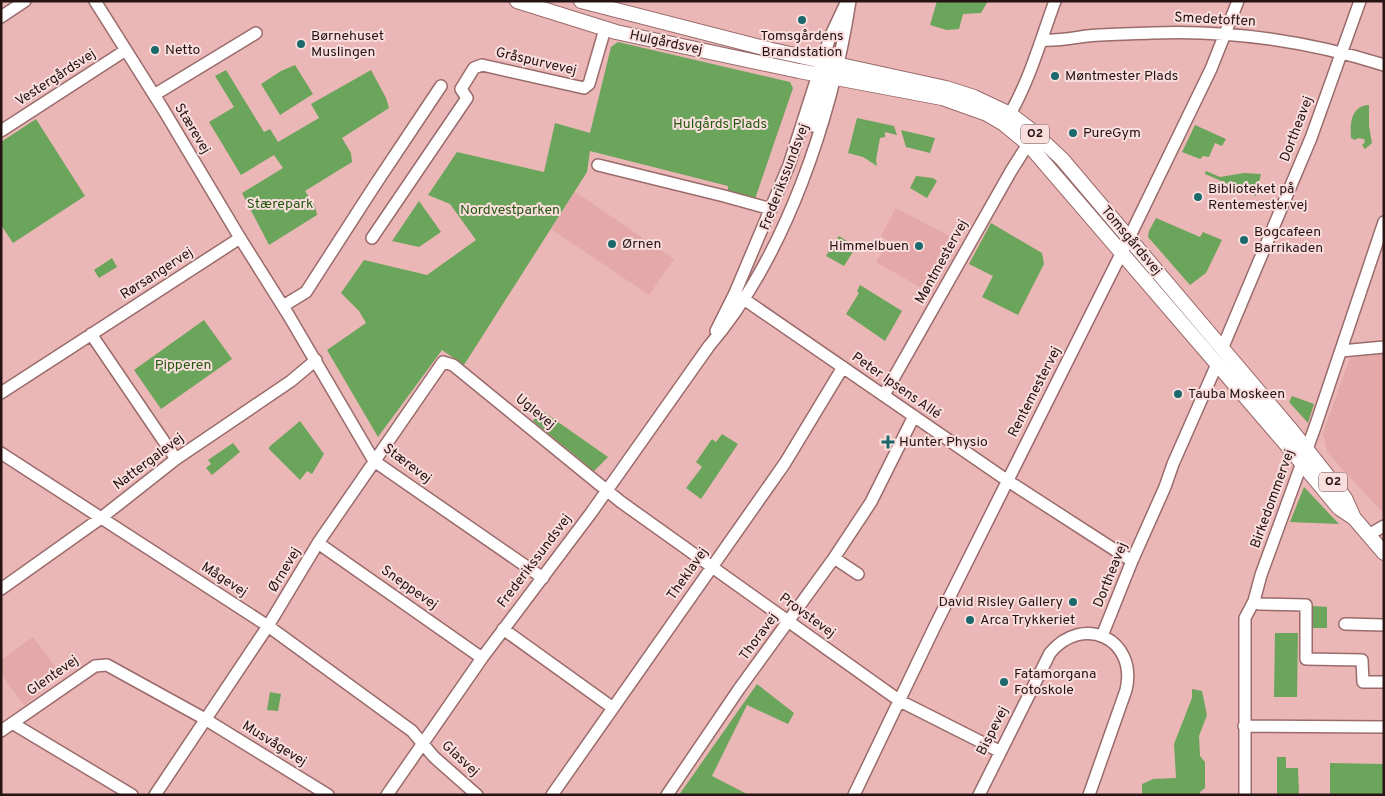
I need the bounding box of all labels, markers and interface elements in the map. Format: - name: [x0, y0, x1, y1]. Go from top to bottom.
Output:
- street label: Smedetoften: [1174, 9, 1256, 31]
- marker: Tomsgårdens Brandstation: [796, 14, 808, 26]
- street label: Hulgårdsvej: [628, 27, 704, 59]
- place label: Børnehuset Muslingen: [311, 28, 384, 61]
- place label: Tomsgårdens Brandstation: [760, 28, 844, 61]
- marker: Børnehuset Muslingen: [295, 38, 307, 50]
- place label: Netto: [165, 42, 201, 59]
- marker: Netto: [149, 44, 161, 56]
- street label: Gråspurvevej: [494, 44, 578, 80]
- street label: Vestergårdsvej: [13, 46, 99, 110]
- place label: Møntmester Plads: [1065, 68, 1178, 85]
- marker: Møntmester Plads: [1049, 70, 1061, 82]
- street label: Dortheavej: [1277, 94, 1317, 164]
- street label: Stærevej: [170, 101, 214, 157]
- park label: Hulgårds Plads: [673, 116, 767, 133]
- street label: Frederikssundsvej: [757, 121, 813, 233]
- road number: O2: [1021, 125, 1049, 144]
- place label: PureGym: [1083, 125, 1141, 142]
- marker: PureGym: [1067, 127, 1079, 139]
- place label: Biblioteket på Rentemestervej: [1208, 181, 1308, 214]
- marker: Biblioteket på Rentemestervej: [1192, 191, 1204, 203]
- park label: Stærepark: [247, 196, 313, 213]
- park label: Nordvestparken: [460, 202, 560, 219]
- street label: Tomsgårdsvej: [1097, 203, 1165, 279]
- street label: Møntmestervej: [912, 217, 972, 307]
- place label: Bogcafeen Barrikaden: [1254, 224, 1323, 257]
- marker: Bogcafeen Barrikaden: [1238, 234, 1250, 246]
- place label: Ørnen: [622, 236, 661, 253]
- marker: Ørnen: [606, 238, 618, 250]
- place label: Himmelbuen: [829, 238, 909, 255]
- marker: Himmelbuen: [913, 240, 925, 252]
- street label: Rørsangervej: [117, 244, 197, 304]
- street label: Rentemestervej: [1005, 344, 1065, 440]
- street label: Peter Ipsens Allé: [848, 349, 944, 423]
- park label: Pipperen: [155, 357, 211, 374]
- place label: Tauba Moskeen: [1188, 386, 1285, 403]
- marker: Tauba Moskeen: [1172, 388, 1184, 400]
- street label: Uglevej: [512, 391, 558, 433]
- street label: Nattergalevej: [110, 430, 188, 494]
- place label: Hunter Physio: [899, 434, 988, 451]
- marker: Hunter Physio: [881, 435, 895, 449]
- street label: Stærevej: [379, 440, 435, 488]
- street label: Birkedommervej: [1247, 447, 1299, 551]
- road number: O2: [1319, 472, 1347, 492]
- street label: Frederikssundsvej: [494, 511, 576, 611]
- street label: Dortheavej: [1090, 540, 1132, 610]
- street label: Theklavej: [664, 544, 712, 604]
- street label: Ørnevej: [265, 545, 305, 595]
- street label: Mågevej: [198, 559, 250, 601]
- street label: Sneppevej: [377, 562, 441, 614]
- street label: Provstevej: [775, 590, 839, 642]
- place label: David Risley Gallery: [938, 594, 1063, 611]
- marker: David Risley Gallery: [1067, 596, 1079, 608]
- street label: Thoravej: [736, 610, 782, 664]
- place label: Arca Trykkeriet: [980, 612, 1075, 629]
- marker: Arca Trykkeriet: [964, 614, 976, 626]
- street label: Glentevej: [24, 652, 82, 700]
- place label: Fatamorgana Fotoskole: [1014, 666, 1096, 699]
- marker: Fatamorgana Fotoskole: [998, 676, 1010, 688]
- street label: Bispevej: [973, 704, 1013, 758]
- street label: Musvågevej: [239, 717, 309, 771]
- street label: Glasvej: [438, 737, 482, 781]

